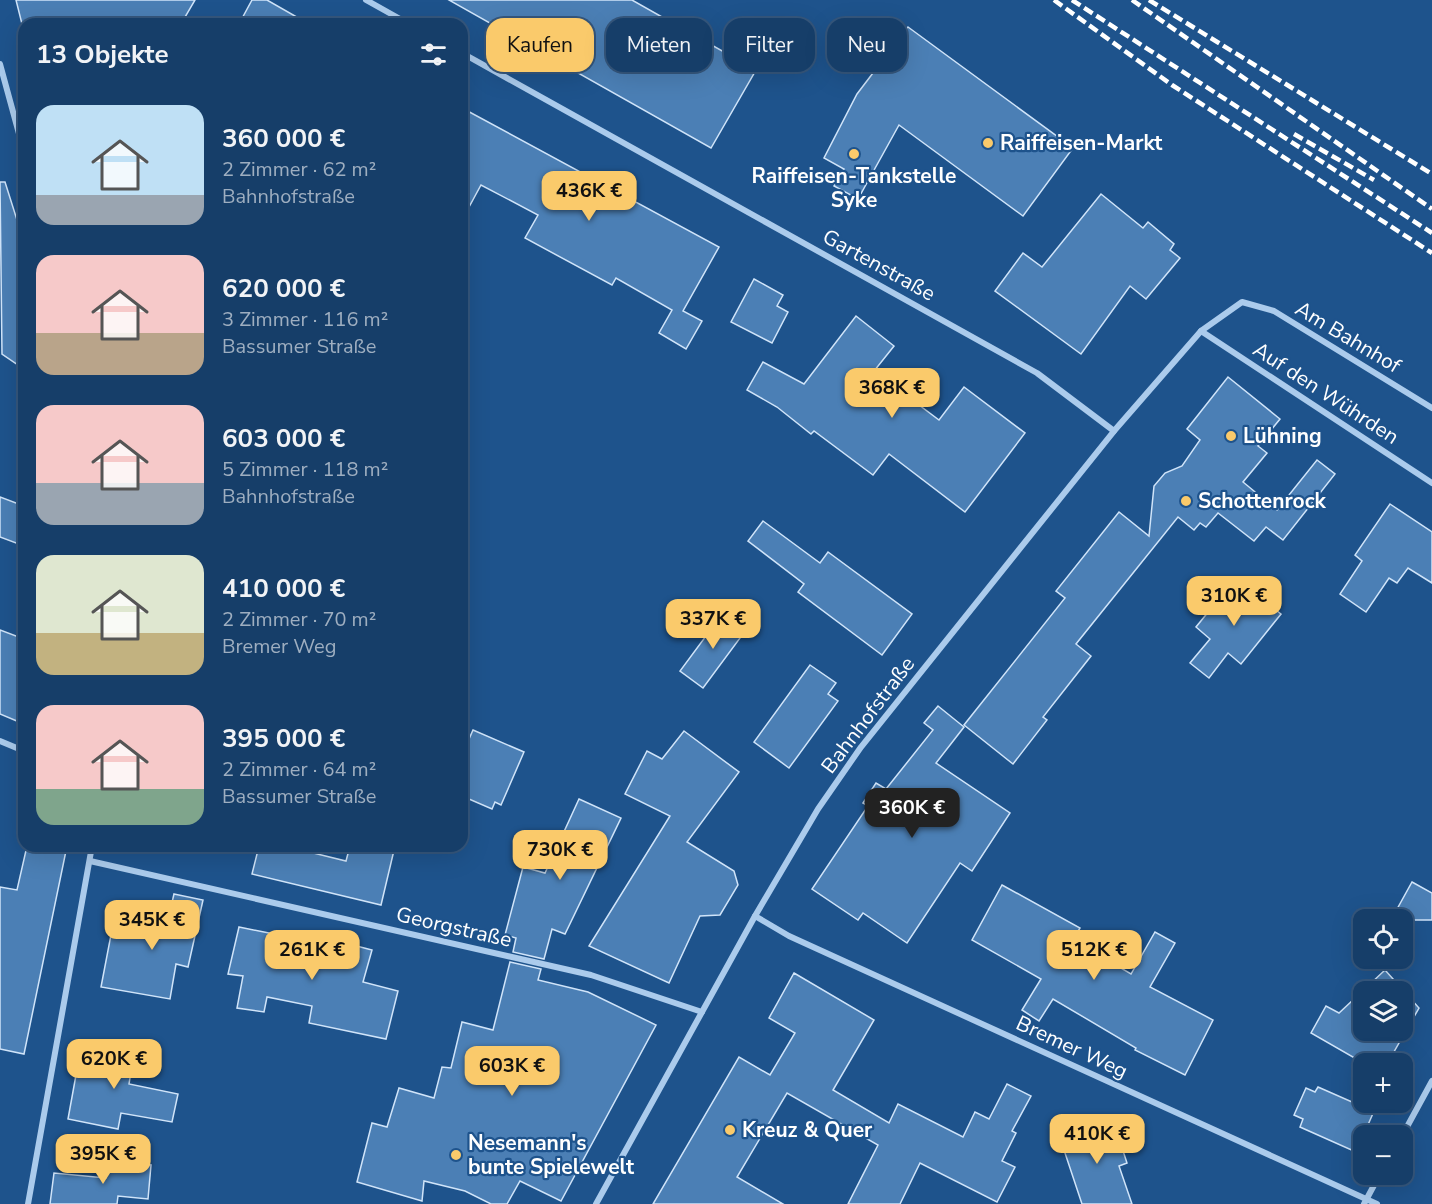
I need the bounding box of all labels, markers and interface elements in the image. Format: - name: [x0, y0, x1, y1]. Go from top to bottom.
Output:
- chip: Kaufen: [486, 18, 594, 72]
- chip: Mieten: [606, 18, 712, 72]
- chip: Filter: [724, 18, 815, 72]
- chip: Neu: [827, 18, 907, 72]
- text: 13 Objekte: [36, 37, 169, 72]
- icon: filters: [417, 38, 450, 71]
- text: 360 000 €: [222, 121, 345, 156]
- icon: home: [84, 129, 156, 201]
- place label: Raiffeisen-Markt: [1000, 129, 1163, 157]
- marker: Raiffeisen-Markt: [981, 136, 995, 150]
- marker: Raiffeisen-Tankstelle Syke: [847, 147, 861, 161]
- text: 2 Zimmer · 62 m²: [222, 156, 376, 183]
- place label: Raiffeisen-Tankstelle Syke: [752, 162, 956, 214]
- pin: 436K €: [540, 171, 638, 222]
- text: 436K €: [556, 177, 622, 204]
- text: Bahnhofstraße: [222, 183, 355, 210]
- street label: Gartenstraße: [818, 223, 940, 307]
- text: 620 000 €: [222, 271, 345, 306]
- icon: home: [84, 279, 156, 351]
- street label: Am Bahnhof: [1290, 295, 1407, 380]
- text: 3 Zimmer · 116 m²: [222, 306, 388, 333]
- text: Bassumer Straße: [222, 333, 377, 360]
- street label: Auf den Wührden: [1248, 335, 1404, 451]
- pin: 368K €: [843, 368, 941, 419]
- text: 368K €: [859, 374, 925, 401]
- text: 603 000 €: [222, 421, 345, 456]
- place label: Lühning: [1243, 422, 1322, 450]
- icon: home: [84, 429, 156, 501]
- marker: Lühning: [1224, 429, 1238, 443]
- text: 5 Zimmer · 118 m²: [222, 456, 388, 483]
- text: Bahnhofstraße: [222, 483, 355, 510]
- place label: Schottenrock: [1198, 487, 1327, 515]
- marker: Schottenrock: [1179, 494, 1193, 508]
- text: 410 000 €: [222, 571, 345, 606]
- pin: 310K €: [1185, 576, 1283, 627]
- icon: home: [84, 579, 156, 651]
- text: 310K €: [1201, 582, 1267, 609]
- pin: 337K €: [664, 599, 762, 650]
- text: 337K €: [680, 605, 746, 632]
- text: 2 Zimmer · 70 m²: [222, 606, 376, 633]
- text: Bremer Weg: [222, 633, 336, 660]
- street label: Bahnhofstraße: [815, 651, 921, 779]
- text: 395 000 €: [222, 721, 345, 756]
- icon: home: [84, 729, 156, 801]
- text: 2 Zimmer · 64 m²: [222, 756, 376, 783]
- text: Bassumer Straße: [222, 783, 377, 810]
- pin: 360K €: [863, 788, 961, 839]
- text: 360K €: [879, 794, 945, 821]
- pin: 730K €: [511, 830, 609, 881]
- text: 730K €: [527, 836, 593, 863]
- pin: 345K €: [103, 900, 201, 951]
- street label: Georgstraße: [393, 900, 515, 954]
- text: 345K €: [119, 906, 185, 933]
- map controls: [1353, 909, 1413, 1185]
- button: locate: [1353, 909, 1413, 969]
- pin: 261K €: [263, 930, 361, 981]
- pin: 512K €: [1045, 930, 1143, 981]
- text: 261K €: [279, 936, 345, 963]
- text: 512K €: [1061, 936, 1127, 963]
- button: layers: [1353, 981, 1413, 1041]
- street label: Bremer Weg: [1012, 1009, 1132, 1085]
- pin: 620K €: [65, 1039, 163, 1090]
- text: 620K €: [81, 1045, 147, 1072]
- pin: 603K €: [463, 1046, 561, 1097]
- text: 603K €: [479, 1052, 545, 1079]
- button: +: [1353, 1053, 1413, 1113]
- pin: 410K €: [1048, 1114, 1146, 1165]
- place label: Kreuz & Quer: [742, 1116, 873, 1144]
- text: 410K €: [1064, 1120, 1130, 1147]
- marker: Kreuz & Quer: [723, 1123, 737, 1137]
- button: −: [1353, 1125, 1413, 1185]
- place label: Nesemann's bunte Spielewelt: [468, 1129, 635, 1181]
- pin: 395K €: [54, 1134, 152, 1185]
- text: 395K €: [70, 1140, 136, 1167]
- marker: Nesemann's bunte Spielewelt: [449, 1148, 463, 1162]

